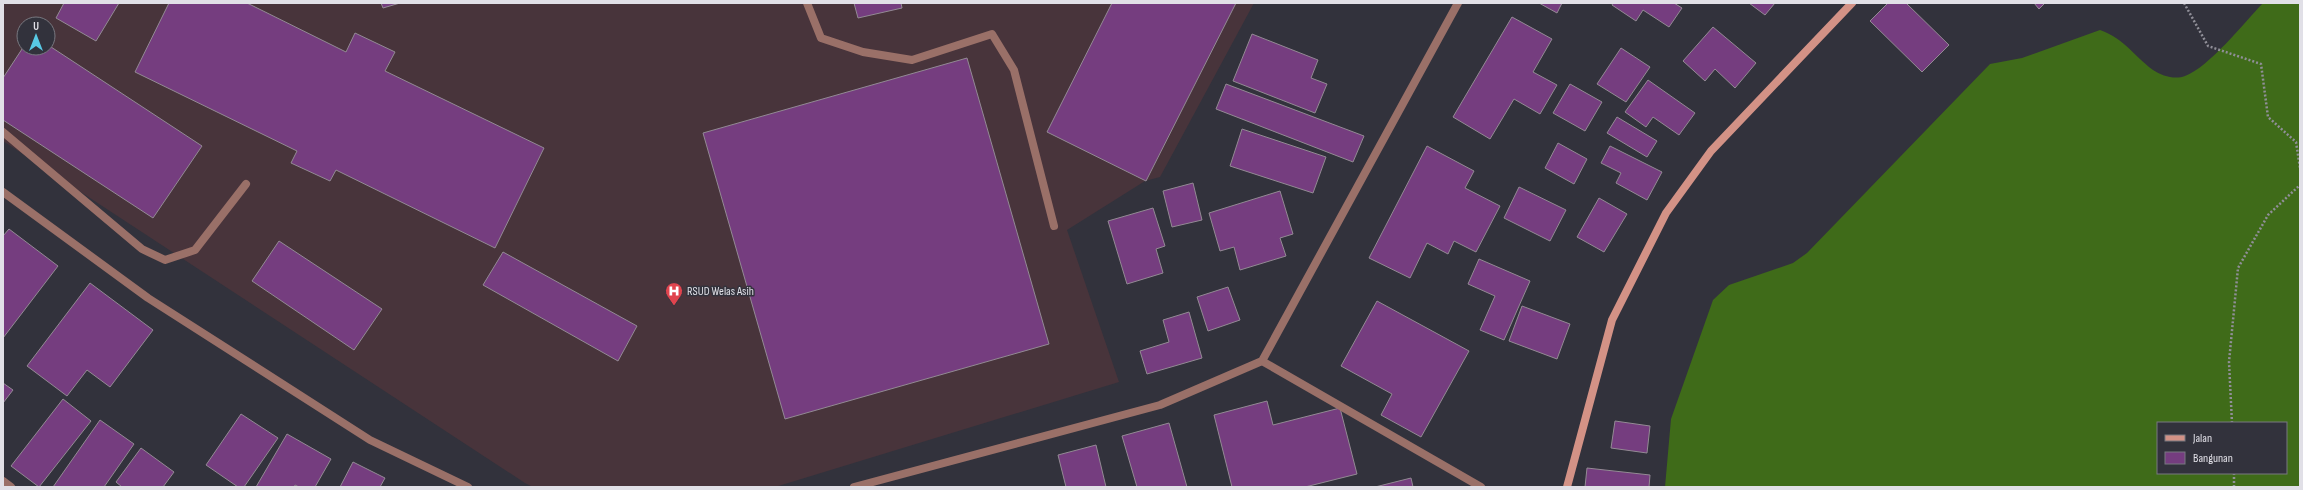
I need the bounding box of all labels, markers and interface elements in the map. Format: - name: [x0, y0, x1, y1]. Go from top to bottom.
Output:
- north arrow: [16, 16, 56, 56]
- text: U: [33, 20, 39, 33]
- hospital icon: RSUD Welas Asih: [664, 281, 684, 306]
- place label: RSUD Welas Asih: [687, 284, 754, 299]
- legend: [2157, 422, 2287, 474]
- text: Jalan: [2192, 431, 2212, 446]
- text: Bangunan: [2193, 451, 2233, 466]

